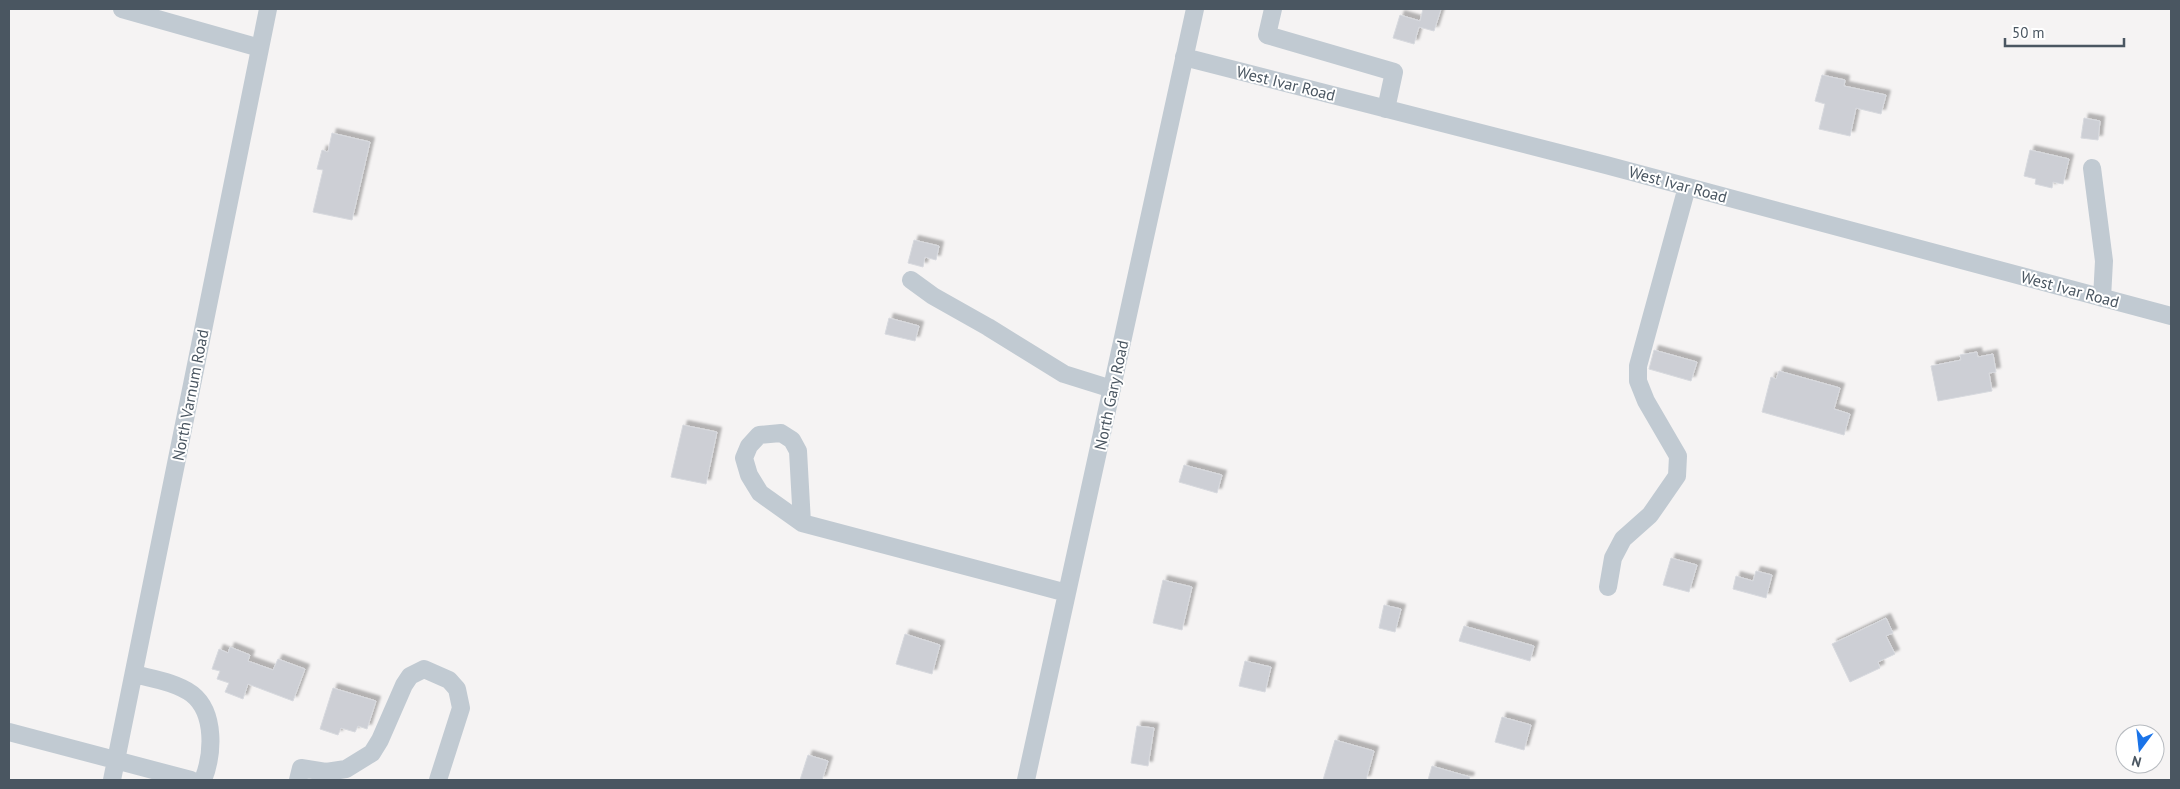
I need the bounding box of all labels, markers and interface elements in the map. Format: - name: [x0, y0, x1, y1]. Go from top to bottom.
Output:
- scale bar: [2005, 15, 2124, 47]
- text: 50 m: [2012, 23, 2045, 42]
- street label: West Ivar Road: [1235, 61, 1337, 105]
- street label: West Ivar Road: [1627, 161, 1729, 207]
- street label: West Ivar Road: [2019, 266, 2121, 312]
- street label: North Varnum Road: [167, 328, 213, 462]
- street label: North Gary Road: [1090, 338, 1132, 452]
- north arrow: [2115, 724, 2165, 774]
- text: N: [2130, 752, 2143, 771]

